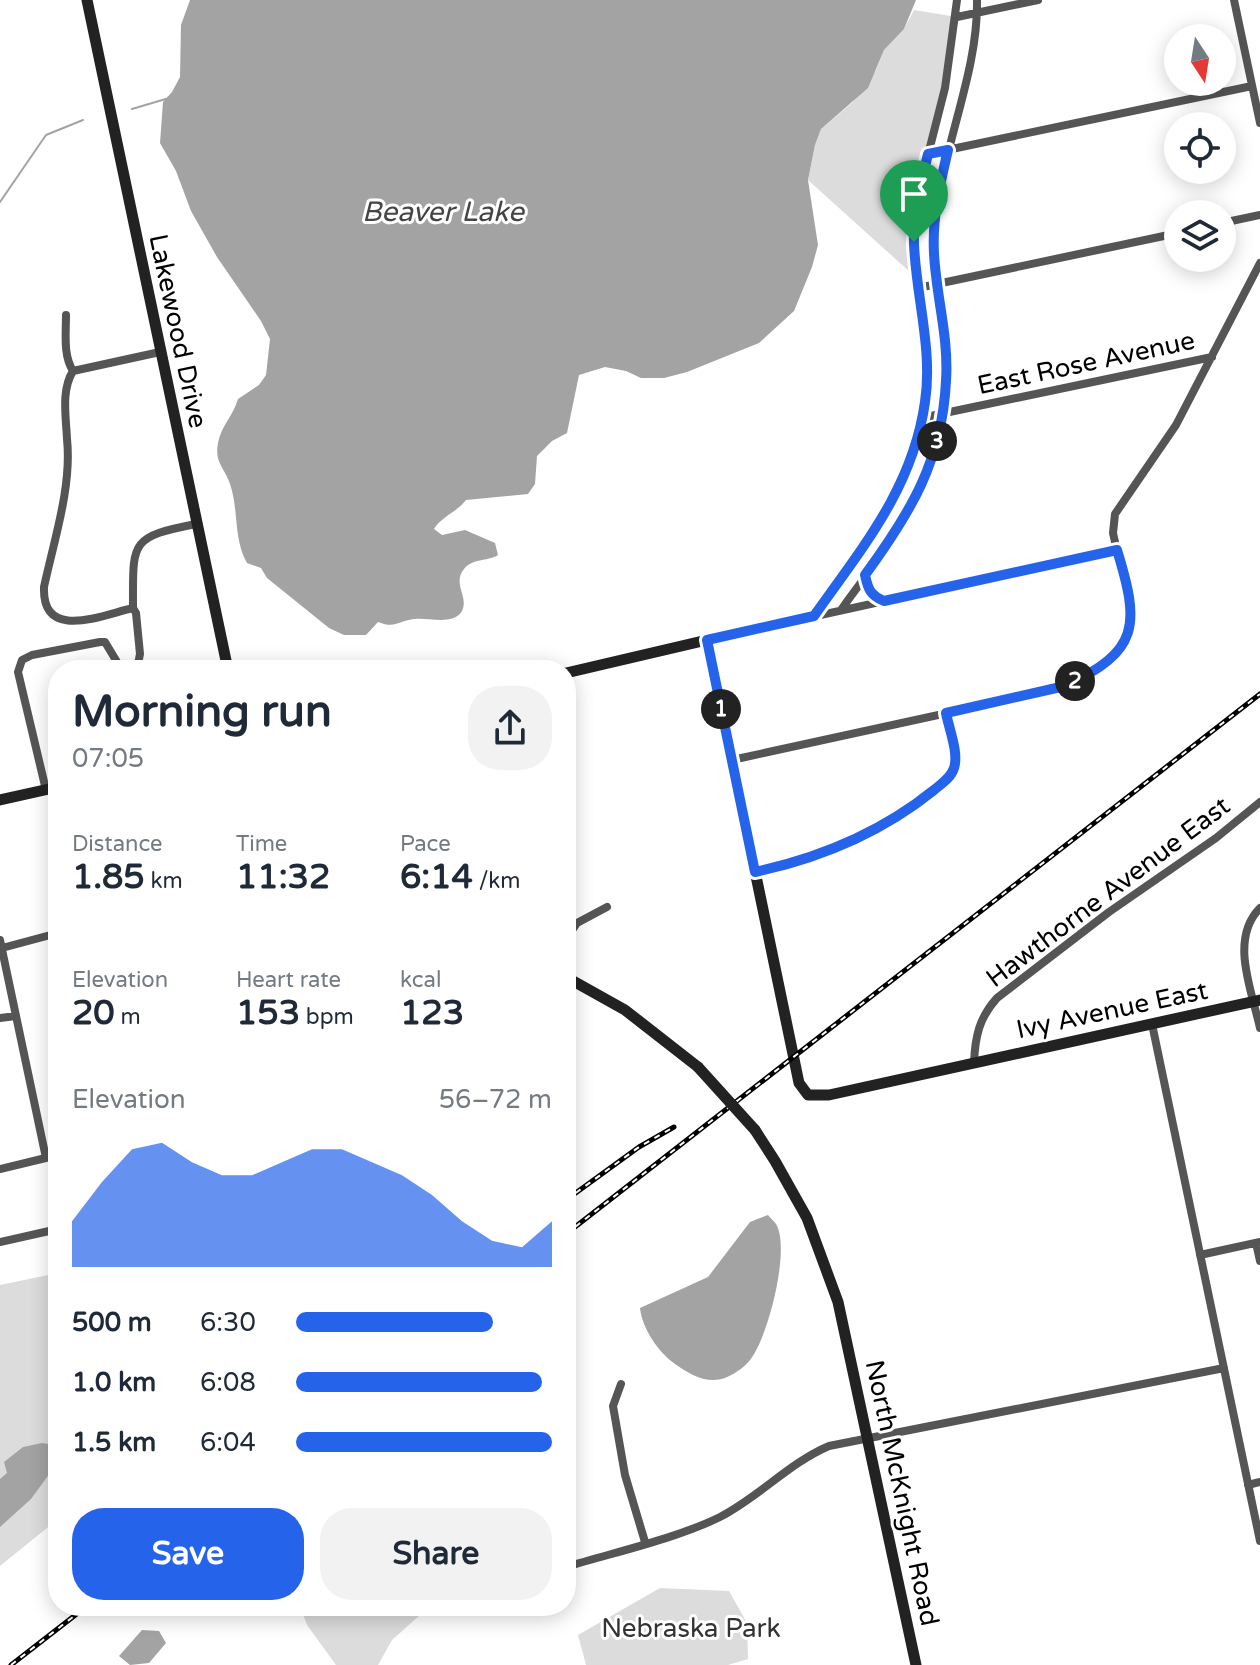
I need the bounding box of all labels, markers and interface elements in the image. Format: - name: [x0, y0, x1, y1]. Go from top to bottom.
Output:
- north arrow: [1164, 24, 1236, 96]
- map controls: [1164, 24, 1236, 272]
- button: locate: [1164, 112, 1236, 184]
- pin: [880, 160, 948, 242]
- icon: arrive: [892, 172, 936, 216]
- water label: Beaver Lake: [362, 195, 526, 229]
- button: layers: [1164, 200, 1236, 272]
- street label: Lakewood Drive: [142, 231, 214, 431]
- street label: East Rose Avenue: [974, 325, 1198, 401]
- pin: 3: [917, 421, 957, 461]
- text: 3: [930, 428, 944, 454]
- pin: 2: [1055, 661, 1095, 701]
- text: 2: [1068, 668, 1082, 694]
- text: Morning run: [72, 686, 332, 739]
- button: share: [468, 686, 552, 770]
- pin: 1: [701, 689, 741, 729]
- text: 1: [714, 696, 728, 722]
- text: 07:05: [72, 743, 144, 774]
- street label: Hawthorne Avenue East: [980, 790, 1236, 994]
- text: Distance: [72, 831, 163, 857]
- text: Time: [236, 831, 287, 857]
- text: Pace: [400, 831, 451, 857]
- text: 1.85: [72, 857, 145, 898]
- text: 11:32: [236, 857, 330, 898]
- text: 6:14: [400, 857, 473, 898]
- text: km: [145, 868, 183, 894]
- text: /km: [473, 868, 521, 894]
- text: Elevation: [72, 967, 168, 993]
- text: Heart rate: [236, 967, 341, 993]
- text: kcal: [400, 967, 441, 993]
- street label: Ivy Avenue East: [1013, 975, 1211, 1045]
- text: 20: [72, 993, 115, 1034]
- text: 153: [236, 993, 300, 1034]
- text: 123: [400, 993, 464, 1034]
- text: m: [115, 1004, 141, 1030]
- text: bpm: [300, 1004, 354, 1030]
- text: Elevation: [72, 1084, 186, 1115]
- text: 56–72 m: [439, 1084, 552, 1115]
- text: 500 m: [72, 1307, 152, 1338]
- text: 6:30: [200, 1307, 256, 1338]
- street label: North McKnight Road: [859, 1357, 945, 1629]
- text: 1.0 km: [72, 1367, 156, 1398]
- text: 6:08: [200, 1367, 256, 1398]
- text: 1.5 km: [72, 1427, 156, 1458]
- text: 6:04: [200, 1427, 256, 1458]
- button: Save: [72, 1508, 304, 1600]
- button: Share: [320, 1508, 552, 1600]
- park label: Nebraska Park: [601, 1613, 781, 1644]

